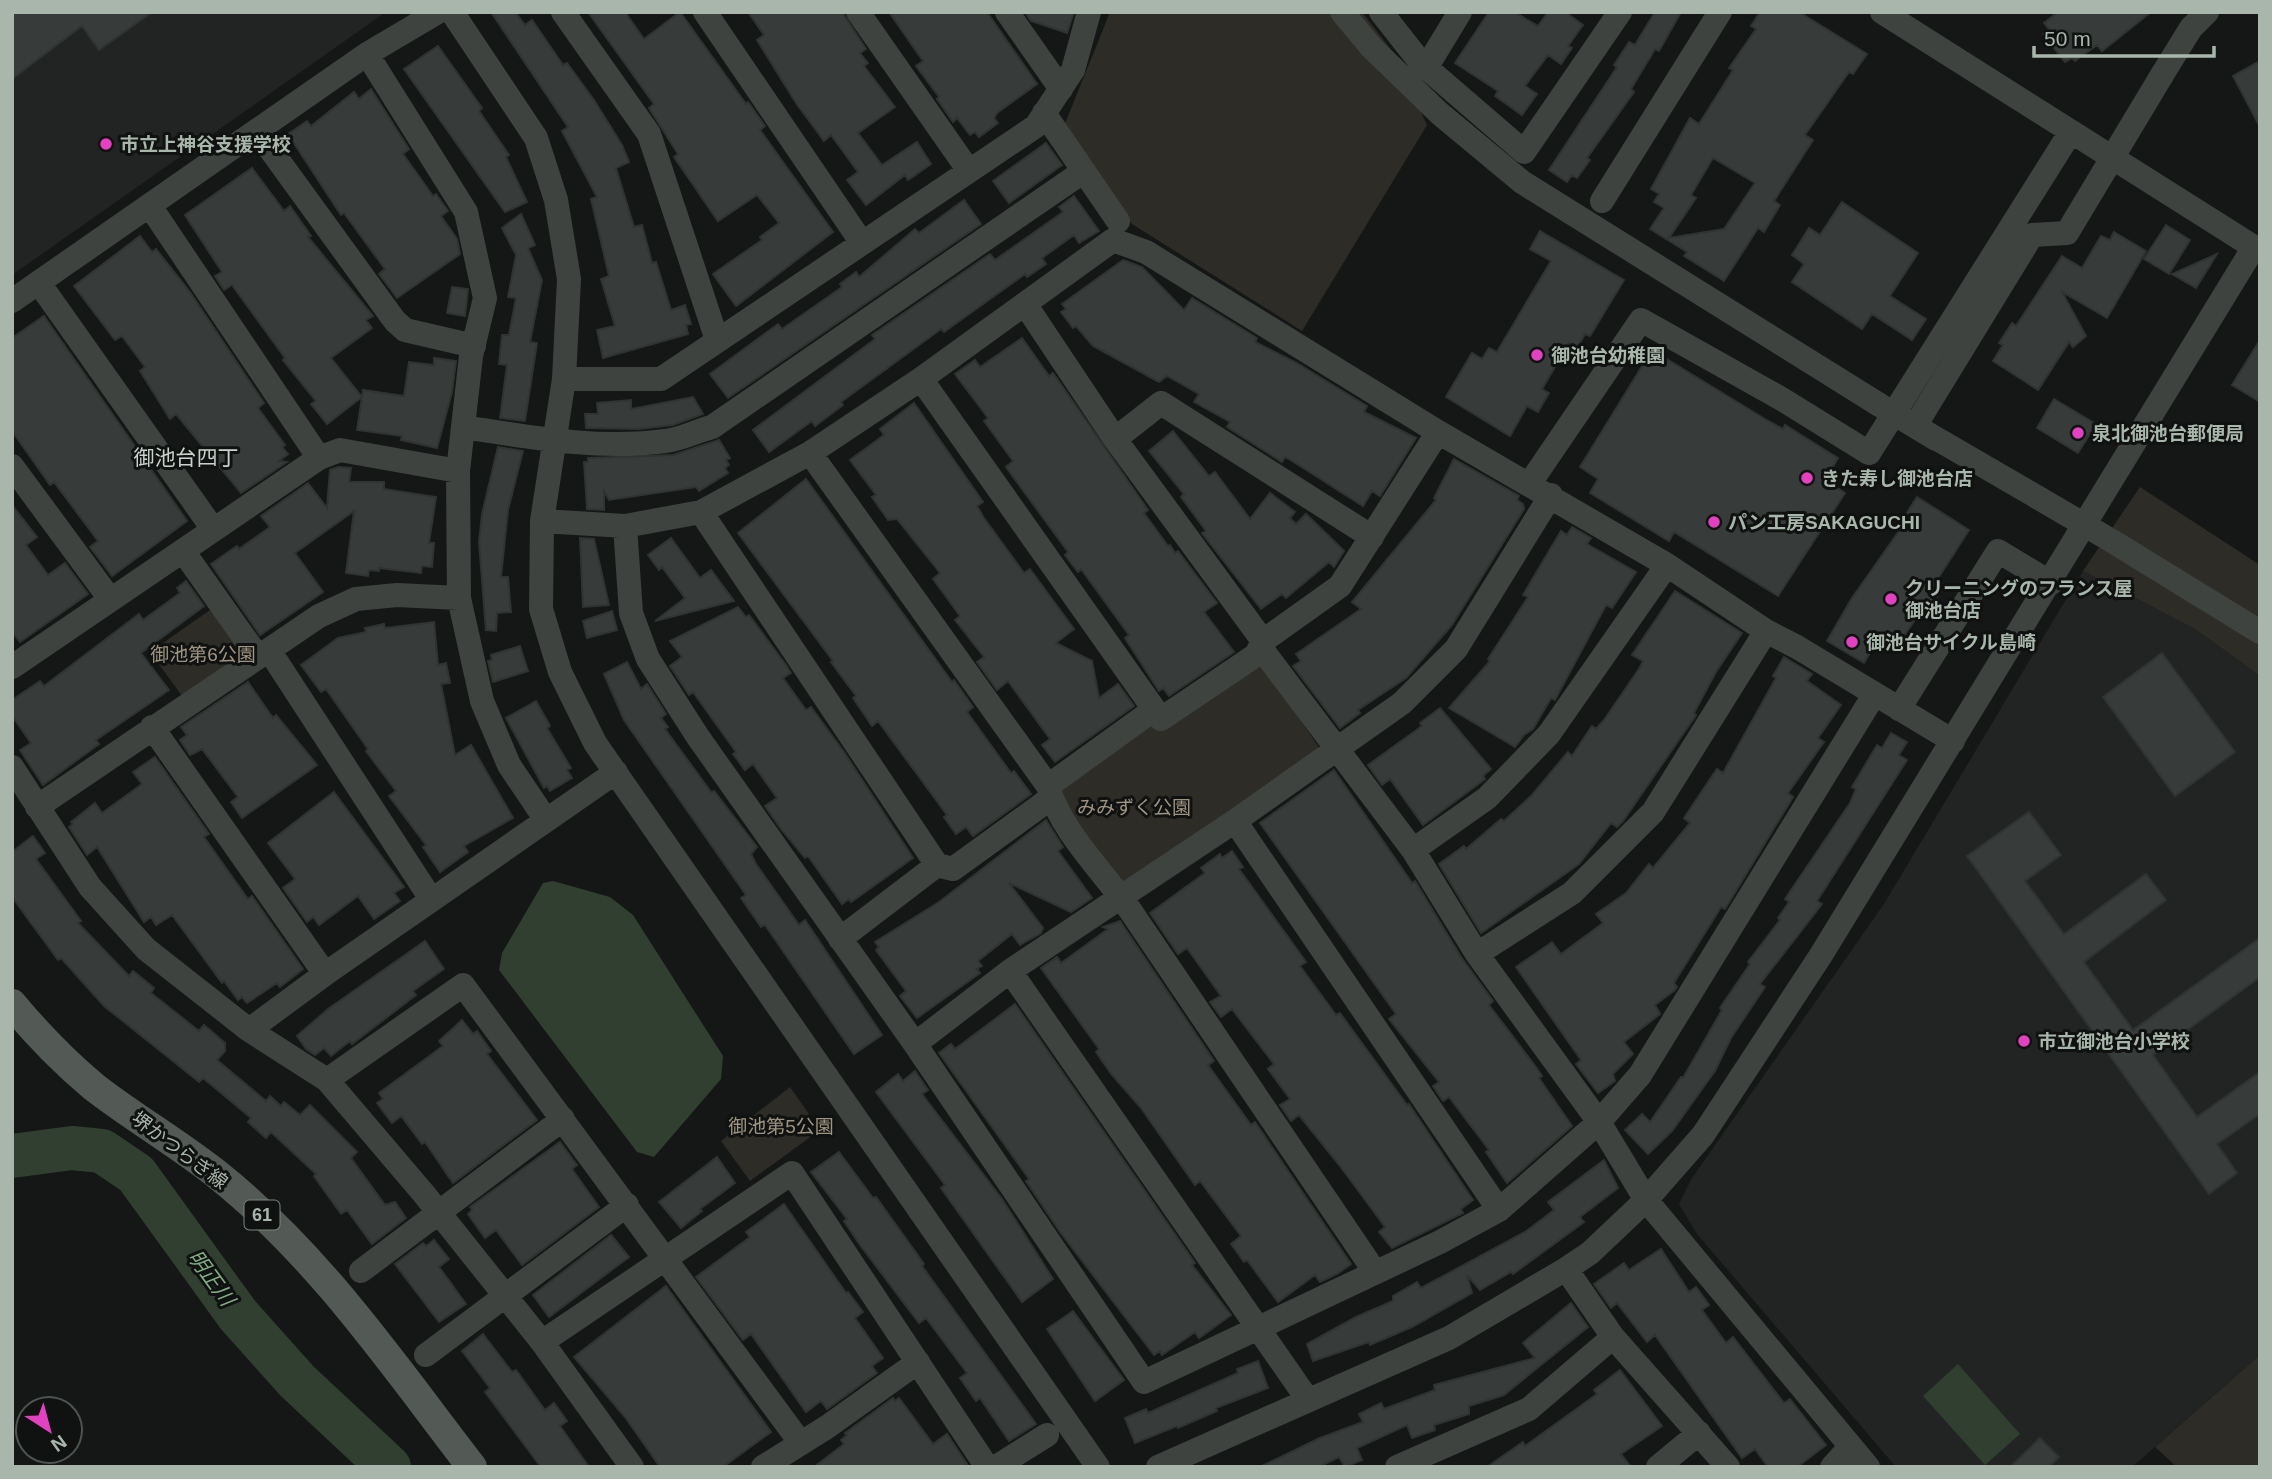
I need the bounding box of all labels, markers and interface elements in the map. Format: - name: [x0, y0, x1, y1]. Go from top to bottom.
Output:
- scale bar: [2034, 14, 2214, 58]
- text: 50 m: [2044, 27, 2091, 50]
- place label: 市立上神谷支援学校: [120, 134, 291, 155]
- marker: 市立上神谷支援学校: [98, 136, 114, 152]
- place label: 御池台幼稚園: [1551, 345, 1665, 366]
- marker: 御池台幼稚園: [1529, 347, 1545, 363]
- place label: 泉北御池台郵便局: [2092, 423, 2244, 444]
- marker: 泉北御池台郵便局: [2070, 425, 2086, 441]
- district label: 御池台四丁: [134, 446, 239, 469]
- place label: きた寿し御池台店: [1821, 468, 1973, 489]
- marker: きた寿し御池台店: [1799, 470, 1815, 486]
- place label: パン工房SAKAGUCHI: [1728, 512, 1920, 533]
- marker: パン工房SAKAGUCHI: [1706, 514, 1722, 530]
- place label: クリーニングのフランス屋 御池台店: [1905, 578, 2133, 621]
- marker: クリーニングのフランス屋 御池台店: [1883, 591, 1899, 607]
- place label: 御池台サイクル島崎: [1866, 632, 2036, 653]
- marker: 御池台サイクル島崎: [1844, 634, 1860, 650]
- park label: 御池第6公園: [150, 644, 256, 665]
- park label: みみずく公園: [1077, 797, 1191, 818]
- place label: 市立御池台小学校: [2038, 1031, 2190, 1052]
- marker: 市立御池台小学校: [2016, 1033, 2032, 1049]
- street label: 堺かつらぎ線: [128, 1108, 232, 1193]
- park label: 御池第5公園: [728, 1116, 834, 1137]
- road number: 61: [244, 1200, 280, 1230]
- water label: 明正川: [184, 1245, 240, 1312]
- north arrow: [14, 1395, 84, 1465]
- text: N: [47, 1431, 70, 1456]

